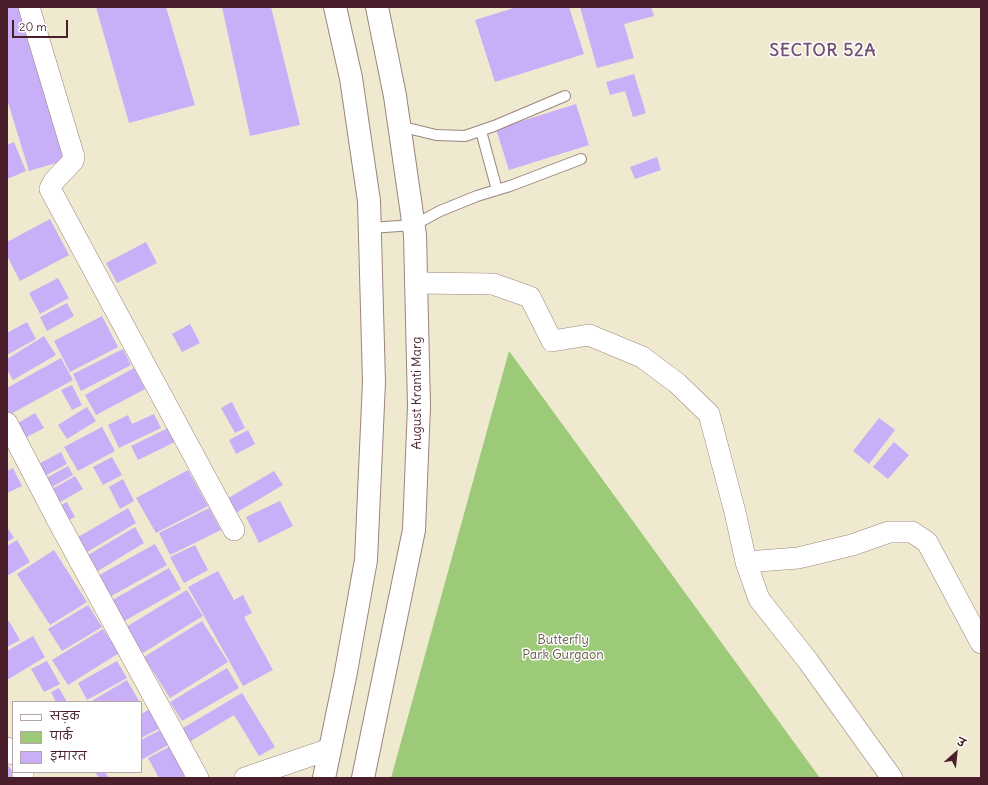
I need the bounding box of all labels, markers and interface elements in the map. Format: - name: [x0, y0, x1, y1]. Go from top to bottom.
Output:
- scale bar: [14, 12, 70, 38]
- text: 20 m: [19, 19, 47, 34]
- district label: SECTOR 52A: [770, 41, 876, 61]
- street label: August Kranti Marg: [409, 337, 425, 449]
- park label: Butterfly Park Gurgaon: [522, 632, 604, 663]
- legend: [12, 701, 142, 773]
- text: सड़क: [50, 708, 80, 723]
- text: पार्क: [50, 728, 73, 743]
- north arrow: [936, 733, 976, 773]
- text: उ: [955, 734, 968, 750]
- text: इमारत: [50, 748, 87, 763]

